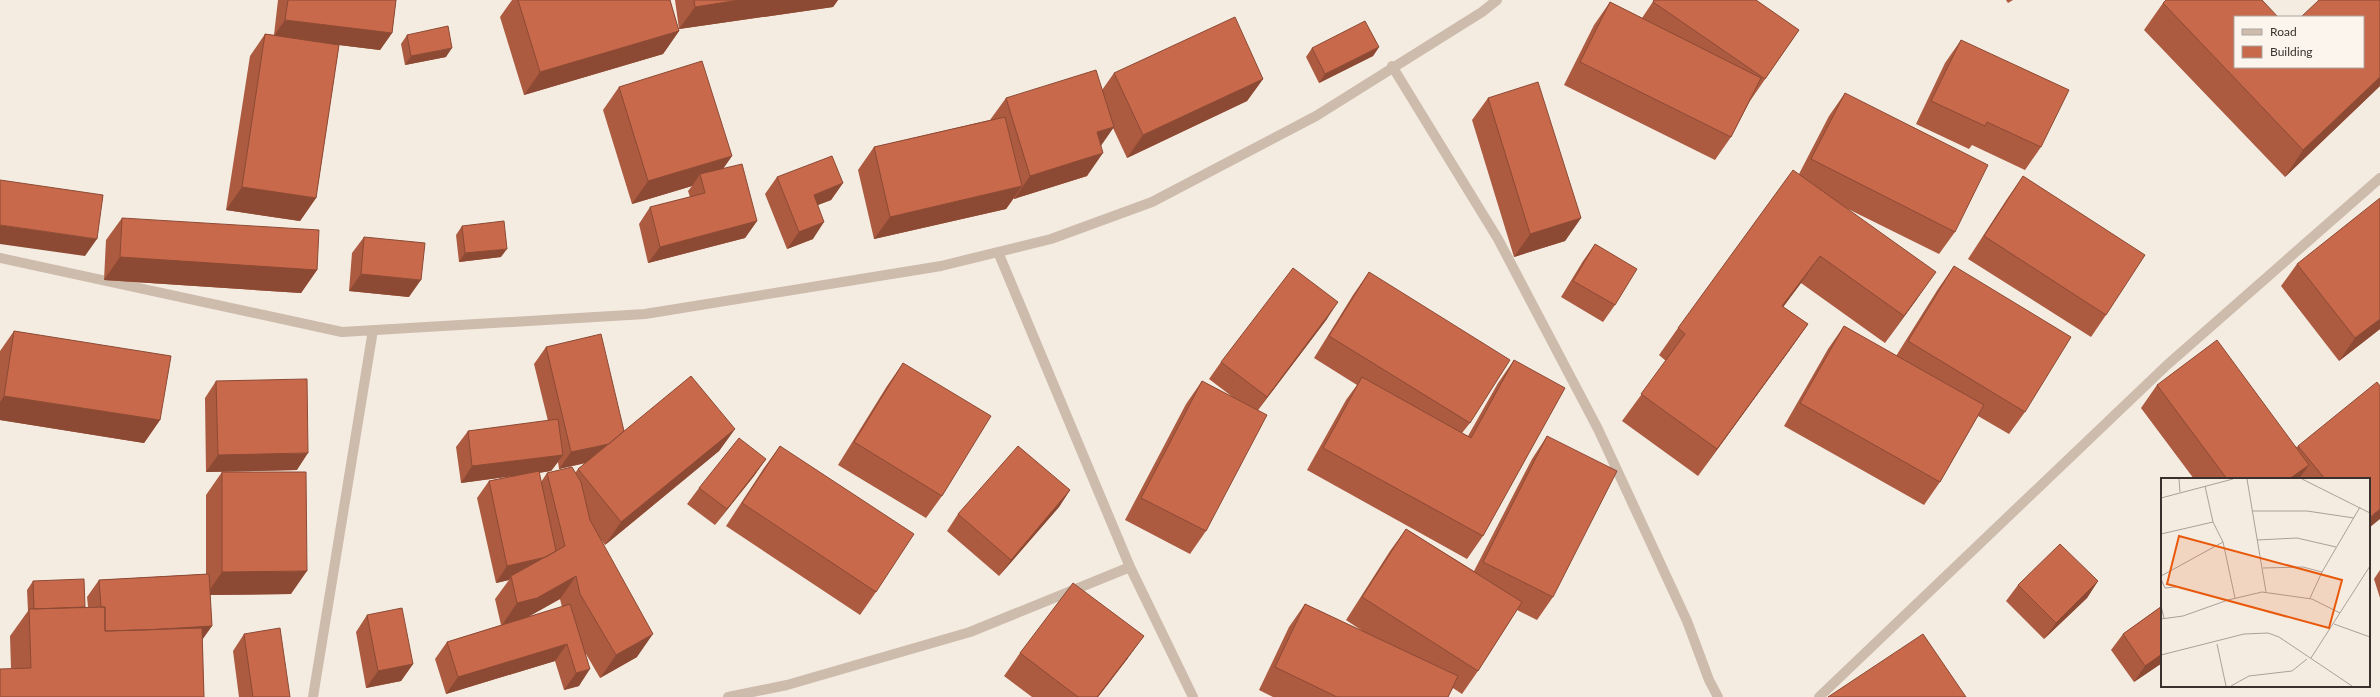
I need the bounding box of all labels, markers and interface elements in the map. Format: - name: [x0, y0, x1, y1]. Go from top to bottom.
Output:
- legend: [2234, 16, 2364, 68]
- text: Road: [2270, 24, 2297, 39]
- text: Building: [2270, 44, 2313, 59]
- inset map: [2161, 478, 2370, 687]

